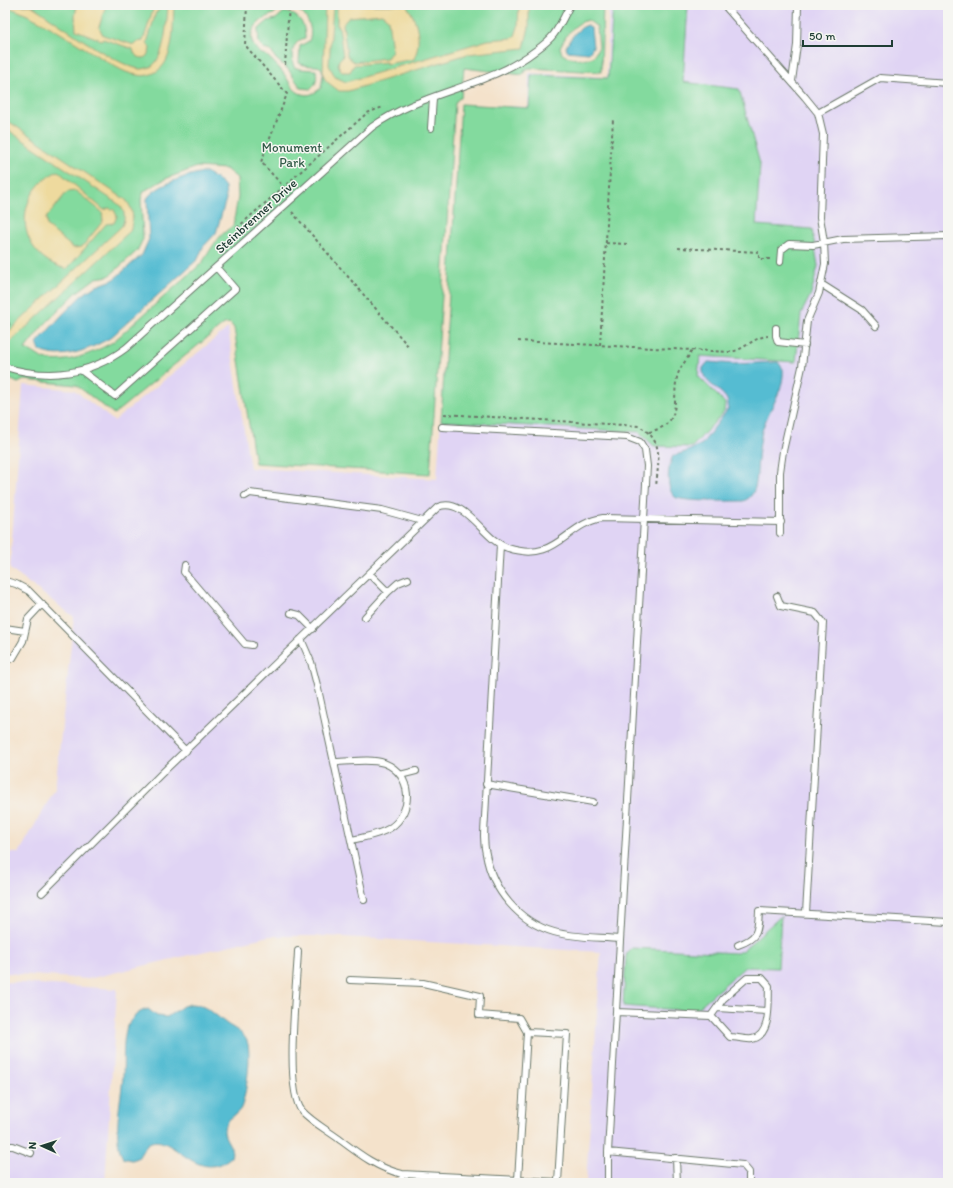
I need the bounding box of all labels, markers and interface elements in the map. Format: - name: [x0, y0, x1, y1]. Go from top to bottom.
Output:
- scale bar: [803, 22, 892, 48]
- text: 50 m: [809, 29, 835, 43]
- park label: Monument Park: [262, 140, 322, 170]
- street label: Steinbrenner Drive: [212, 175, 300, 257]
- north arrow: [22, 1126, 62, 1166]
- text: N: [26, 1141, 39, 1150]

